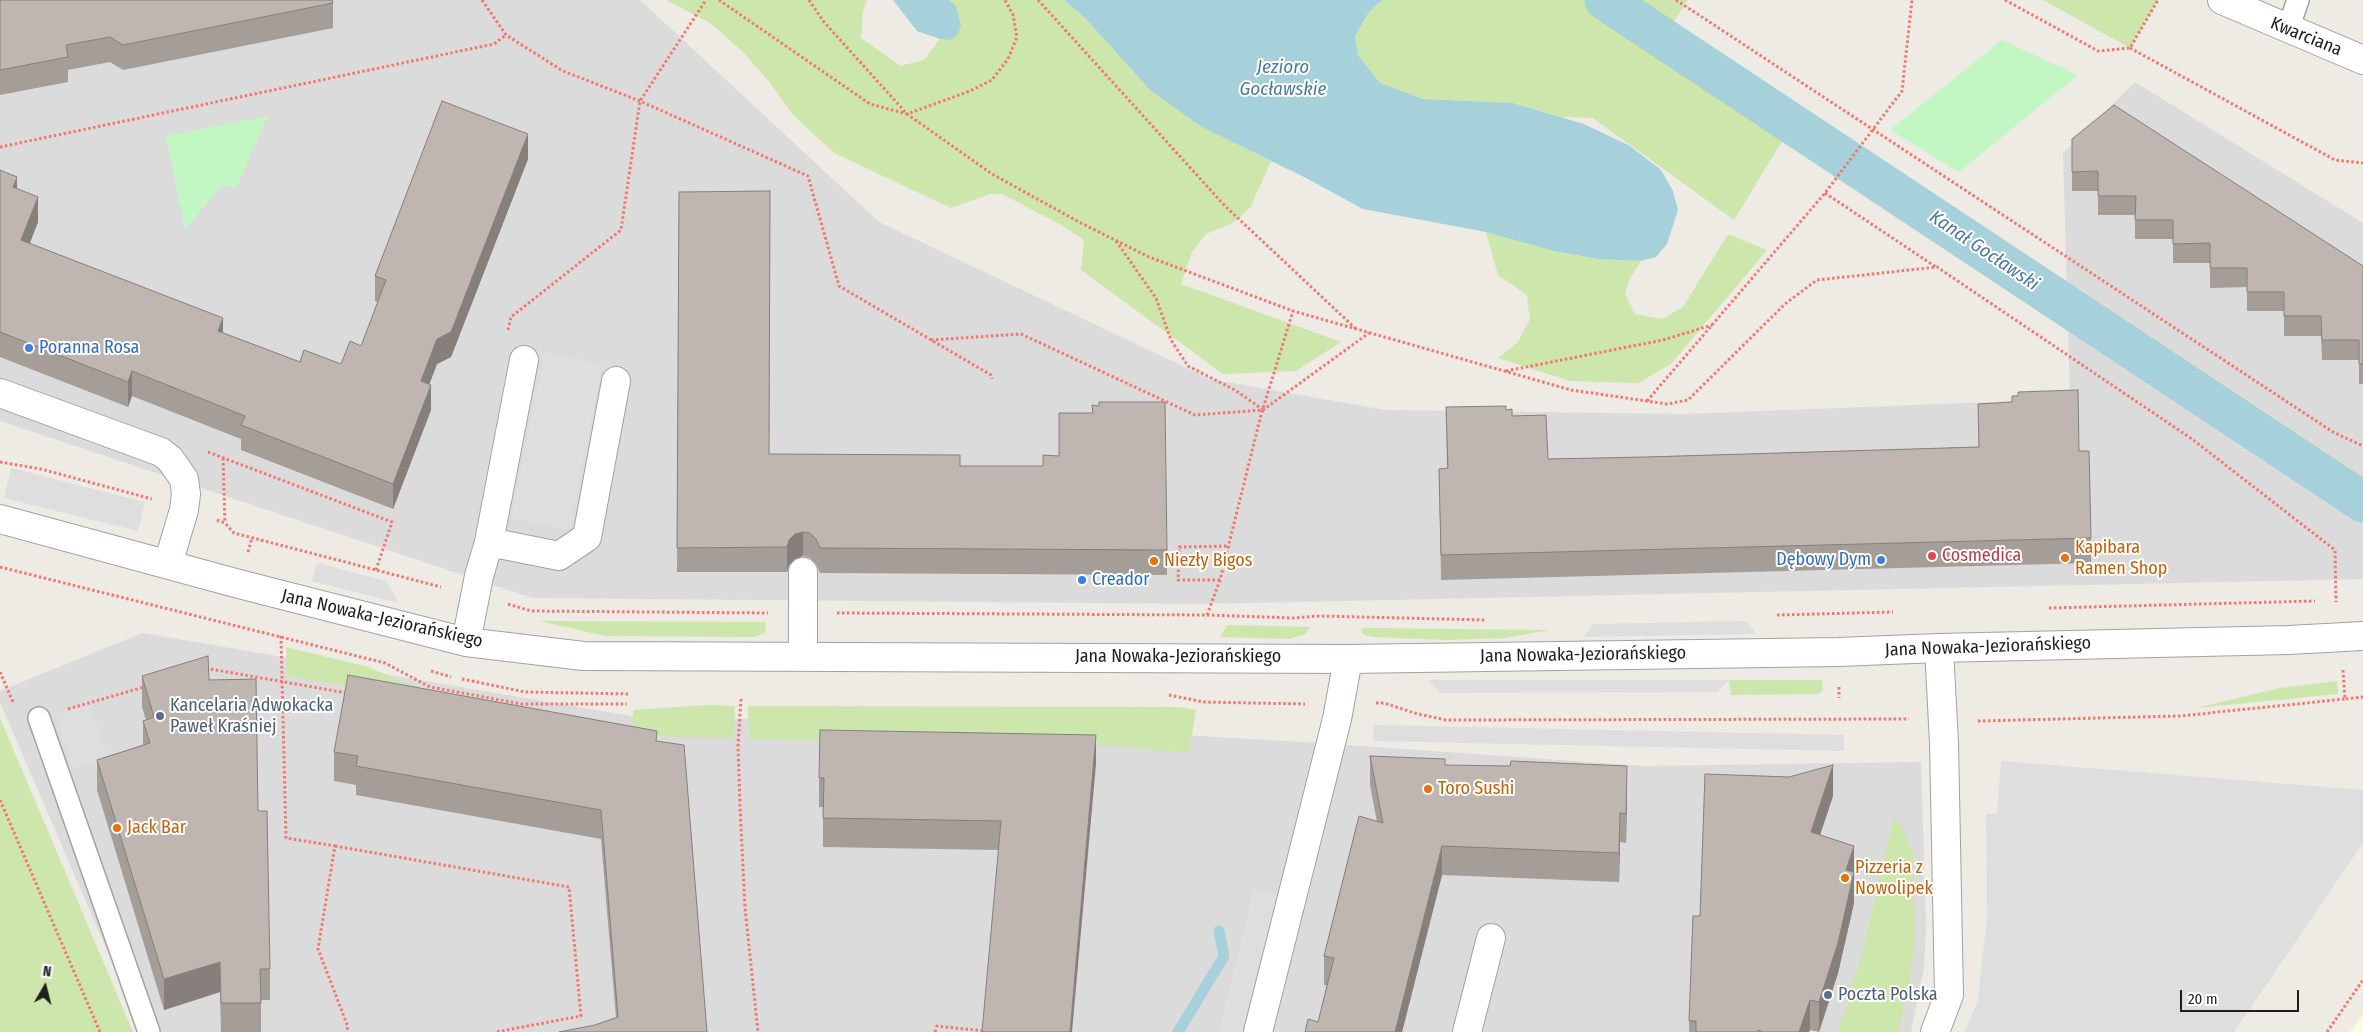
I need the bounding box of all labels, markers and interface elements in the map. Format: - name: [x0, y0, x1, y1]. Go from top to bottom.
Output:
- street label: Kwarciana: [2267, 13, 2345, 61]
- water label: Jezioro Gocławskie: [1239, 57, 1327, 101]
- water label: Kanał Gocławski: [1925, 206, 2043, 296]
- place label: Poranna Rosa: [39, 337, 139, 359]
- marker: Poranna Rosa: [23, 342, 35, 354]
- place label: Kapibara Ramen Shop: [2075, 537, 2167, 580]
- place label: Cosmedica: [1942, 545, 2021, 567]
- place label: Dębowy Dym: [1776, 549, 1871, 571]
- place label: Niezły Bigos: [1164, 550, 1252, 572]
- marker: Cosmedica: [1926, 550, 1938, 562]
- marker: Kapibara Ramen Shop: [2059, 552, 2071, 564]
- marker: Dębowy Dym: [1875, 554, 1887, 566]
- marker: Niezły Bigos: [1148, 555, 1160, 567]
- place label: Creador: [1092, 569, 1150, 591]
- marker: Creador: [1076, 574, 1088, 586]
- street label: Jana Nowaka-Jeziorańskiego: [279, 585, 485, 653]
- street label: Jana Nowaka-Jeziorańskiego: [1885, 633, 2091, 661]
- street label: Jana Nowaka-Jeziorańskiego: [1480, 642, 1686, 668]
- street label: Jana Nowaka-Jeziorańskiego: [1075, 646, 1281, 668]
- place label: Kancelaria Adwokacka Paweł Kraśniej: [170, 695, 333, 738]
- marker: Kancelaria Adwokacka Paweł Kraśniej: [154, 710, 166, 722]
- place label: Toro Sushi: [1438, 778, 1514, 800]
- marker: Toro Sushi: [1422, 783, 1434, 795]
- place label: Jack Bar: [127, 817, 186, 839]
- marker: Jack Bar: [111, 822, 123, 834]
- place label: Pizzeria z Nowolipek: [1855, 857, 1933, 900]
- marker: Pizzeria z Nowolipek: [1839, 872, 1851, 884]
- north arrow: [20, 962, 70, 1012]
- text: N: [42, 963, 52, 981]
- scale bar: [2183, 980, 2302, 1012]
- place label: Poczta Polska: [1838, 984, 1938, 1006]
- marker: Poczta Polska: [1822, 989, 1834, 1001]
- text: 20 m: [2188, 990, 2218, 1008]

